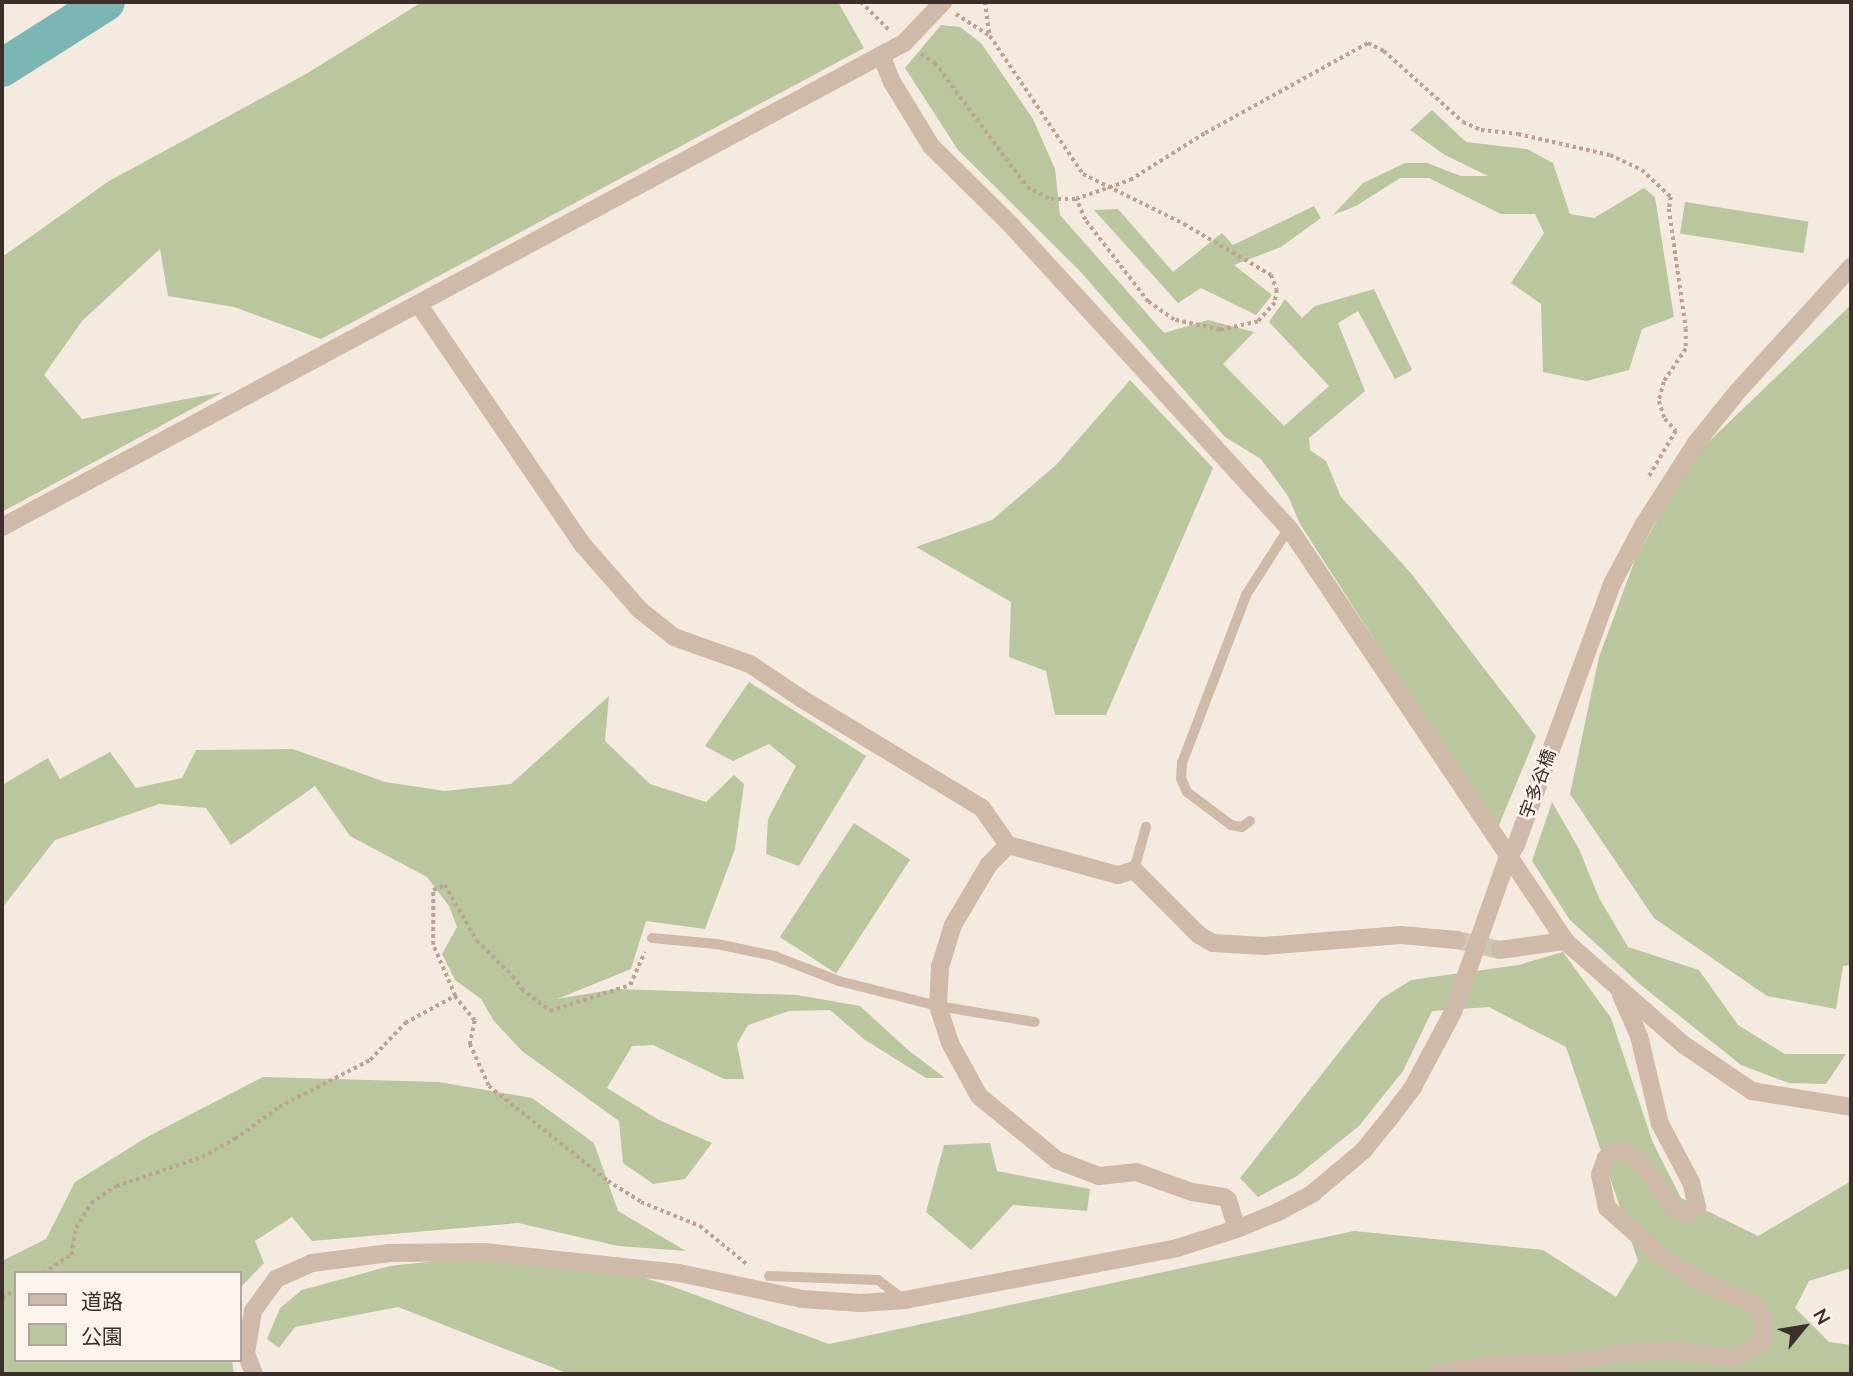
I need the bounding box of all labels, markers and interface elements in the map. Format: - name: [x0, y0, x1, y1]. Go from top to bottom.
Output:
- street label: 宇多谷橋: [1516, 746, 1560, 822]
- legend: [14, 1271, 242, 1362]
- text: 道路: [81, 1288, 123, 1314]
- north arrow: [1769, 1292, 1839, 1362]
- text: N: [1808, 1304, 1836, 1329]
- text: 公園: [81, 1323, 123, 1349]

